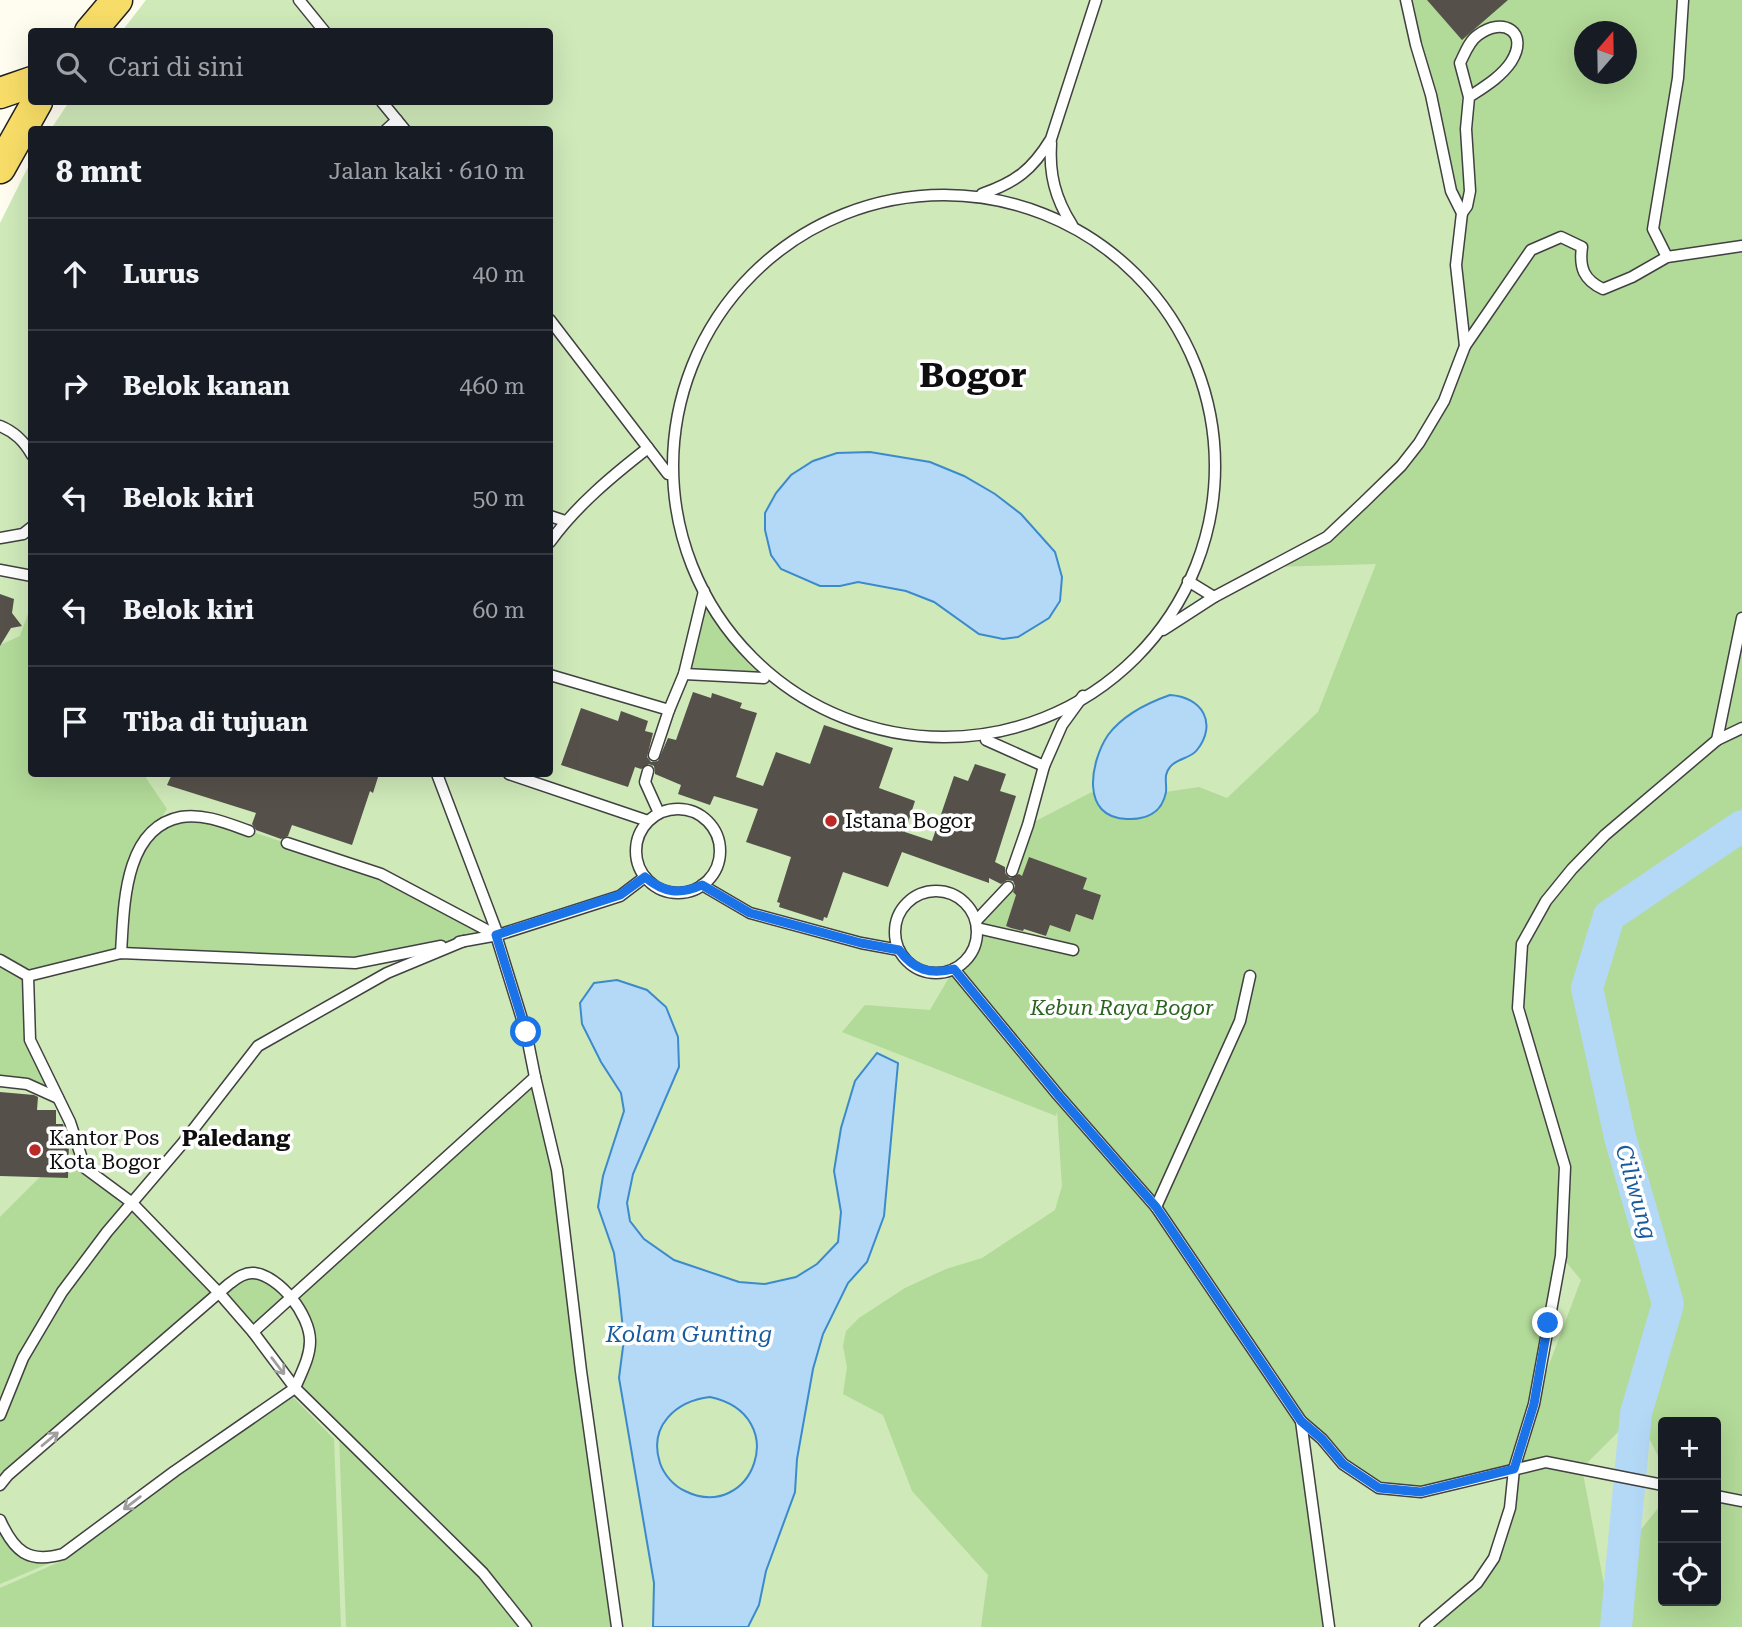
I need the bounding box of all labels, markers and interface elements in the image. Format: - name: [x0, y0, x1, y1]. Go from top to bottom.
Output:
- north arrow: [1574, 21, 1637, 84]
- search box: [28, 28, 553, 105]
- icon: search: [52, 48, 90, 86]
- text: Cari di sini: [108, 52, 244, 82]
- text: 8 mnt: [56, 154, 142, 189]
- text: Jalan kaki · 610 m: [329, 158, 525, 185]
- icon: ahead: [56, 255, 94, 293]
- text: Lurus: [123, 259, 199, 289]
- text: 40 m: [472, 261, 525, 288]
- district label: Bogor: [919, 355, 1027, 396]
- icon: right: [56, 367, 94, 405]
- text: Belok kanan: [123, 371, 290, 401]
- text: 460 m: [460, 373, 525, 400]
- icon: left: [56, 479, 94, 517]
- text: Belok kiri: [123, 483, 254, 513]
- text: 50 m: [472, 485, 525, 512]
- icon: left: [56, 591, 94, 629]
- text: Belok kiri: [123, 595, 254, 625]
- text: 60 m: [472, 597, 525, 624]
- icon: arrive: [56, 703, 94, 741]
- text: Tiba di tujuan: [123, 707, 308, 737]
- place label: Istana Bogor: [845, 809, 972, 833]
- marker: Istana Bogor: [823, 813, 839, 829]
- park label: Kebun Raya Bogor: [1029, 996, 1214, 1020]
- route start: [510, 1016, 541, 1047]
- district label: Paledang: [182, 1125, 291, 1152]
- place label: Kantor Pos Kota Bogor: [49, 1126, 161, 1174]
- water label: Ciliwung: [1610, 1141, 1662, 1243]
- marker: Kantor Pos Kota Bogor: [27, 1142, 43, 1158]
- route end: [1532, 1307, 1563, 1338]
- water label: Kolam Gunting: [605, 1321, 772, 1348]
- one-way arrow: [271, 1356, 286, 1375]
- map controls: [1658, 1417, 1721, 1606]
- button: +: [1658, 1417, 1721, 1480]
- one-way arrow: [41, 1431, 59, 1447]
- button: −: [1658, 1480, 1721, 1543]
- one-way arrow: [122, 1495, 141, 1510]
- button: locate: [1658, 1543, 1721, 1606]

